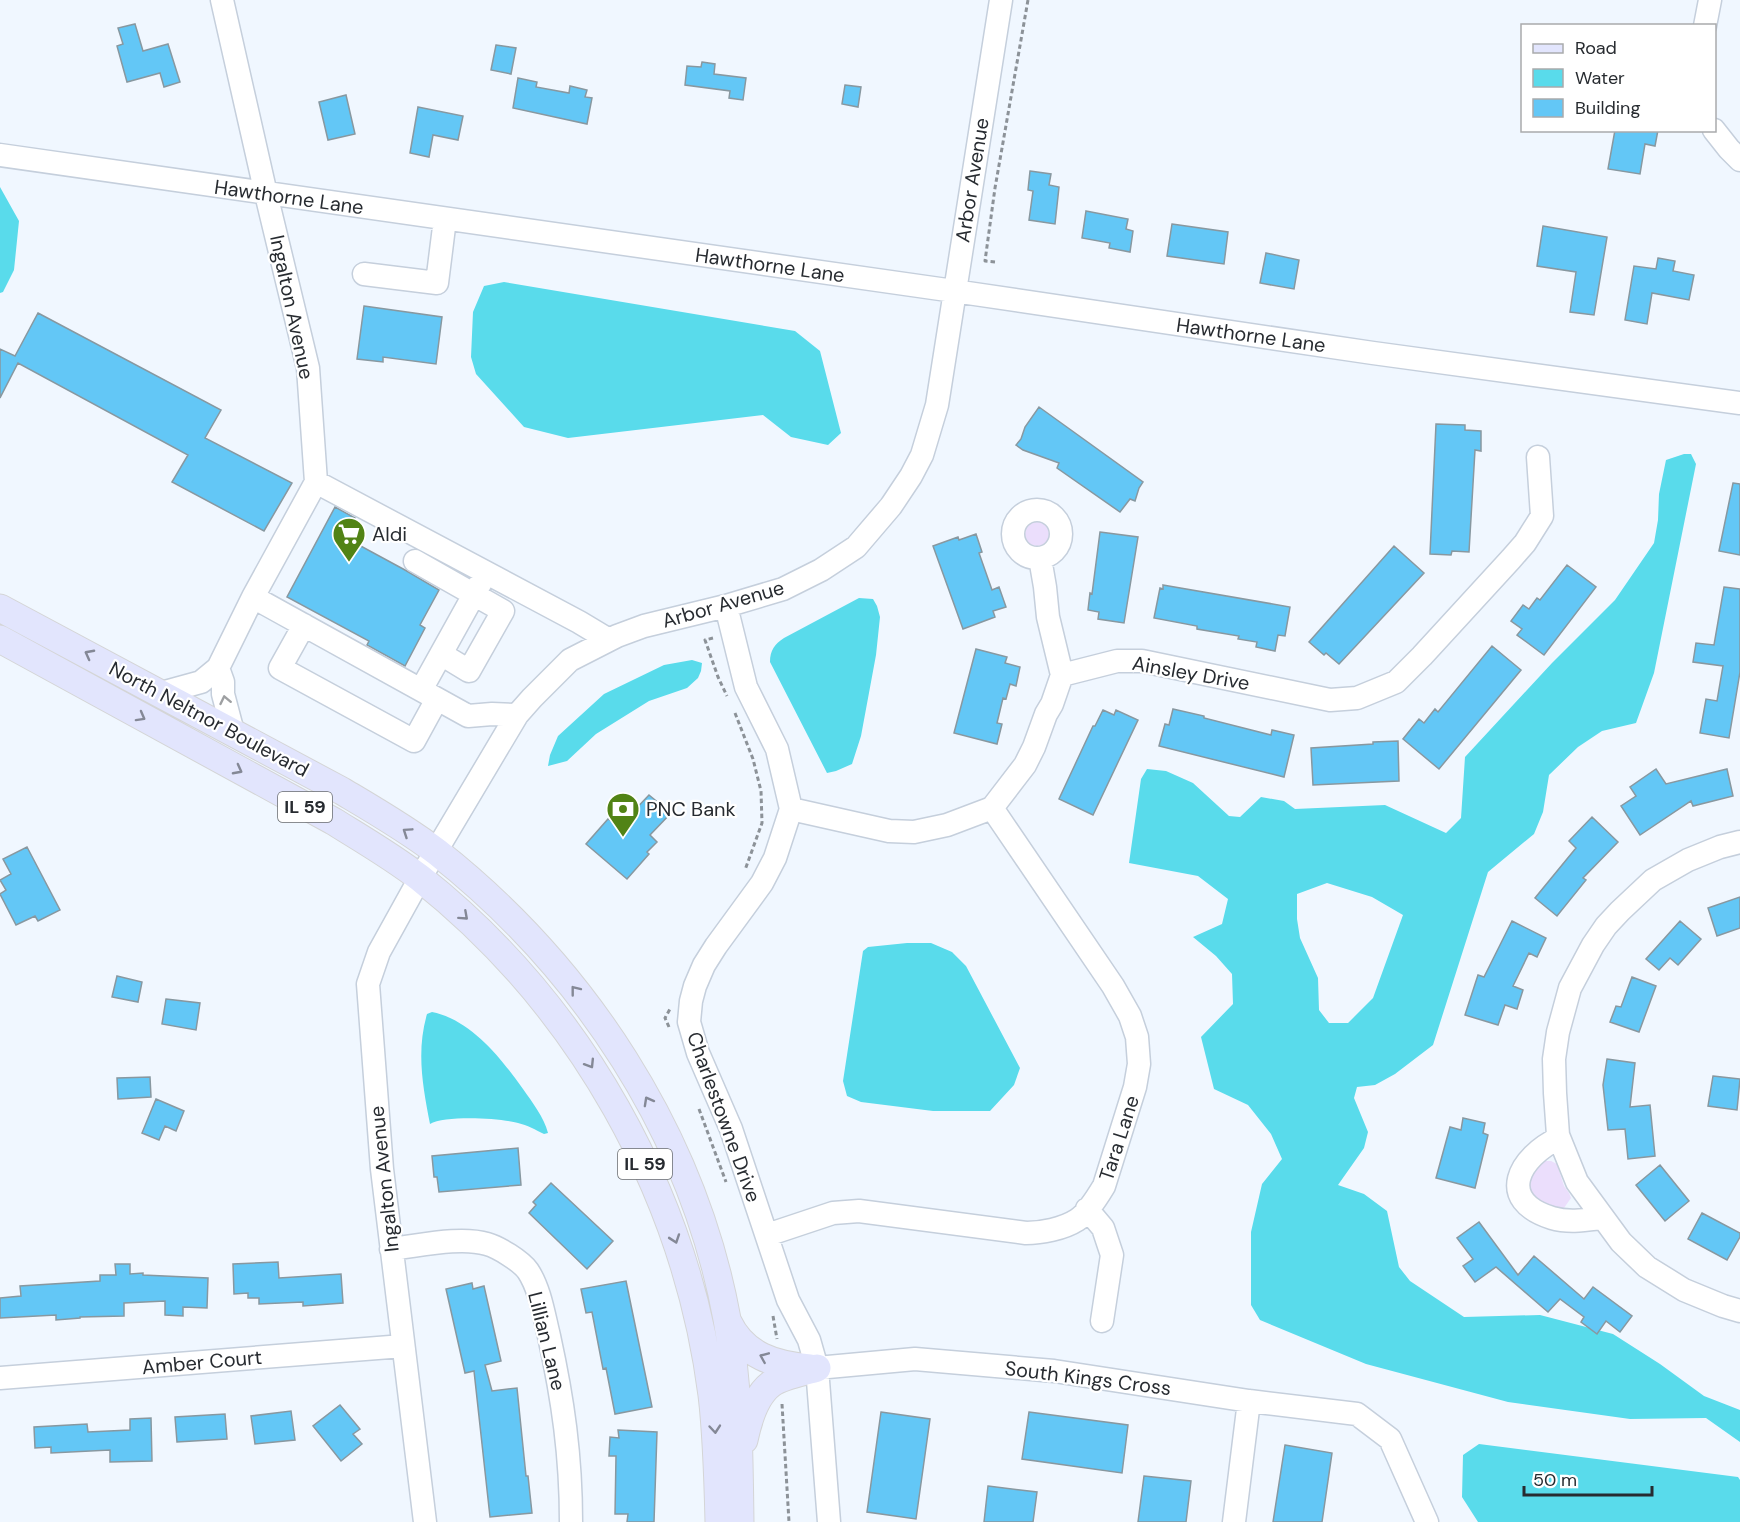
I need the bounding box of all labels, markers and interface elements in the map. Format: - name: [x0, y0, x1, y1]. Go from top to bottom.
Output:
- legend: [1521, 24, 1716, 132]
- text: Road: [1575, 36, 1617, 60]
- text: Water: [1575, 66, 1625, 90]
- text: Building: [1575, 96, 1640, 120]
- street label: Arbor Avenue: [949, 116, 995, 244]
- street label: Hawthorne Lane: [213, 174, 365, 220]
- street label: Ingalton Avenue: [264, 232, 320, 382]
- street label: Hawthorne Lane: [694, 242, 846, 288]
- street label: Hawthorne Lane: [1175, 312, 1327, 358]
- supermarket icon: Aldi: [331, 516, 367, 563]
- place label: Aldi: [372, 521, 407, 547]
- street label: Arbor Avenue: [659, 574, 787, 634]
- one-way arrow: [85, 650, 95, 661]
- street label: Ainsley Drive: [1130, 650, 1252, 696]
- street label: North Neltnor Boulevard: [105, 655, 313, 783]
- one-way arrow: [219, 695, 232, 705]
- one-way arrow: [135, 710, 145, 721]
- one-way arrow: [231, 763, 242, 774]
- bank icon: PNC Bank: [605, 791, 641, 838]
- road number: IL 59: [278, 792, 332, 822]
- place label: PNC Bank: [646, 796, 736, 822]
- one-way arrow: [402, 828, 413, 839]
- one-way arrow: [457, 909, 467, 920]
- one-way arrow: [571, 985, 582, 996]
- street label: Charlestowne Drive: [681, 1028, 767, 1206]
- one-way arrow: [583, 1058, 595, 1068]
- street label: Tara Lane: [1093, 1092, 1145, 1184]
- one-way arrow: [644, 1097, 655, 1107]
- street label: Ingalton Avenue: [363, 1105, 405, 1253]
- road number: IL 59: [618, 1149, 672, 1179]
- one-way arrow: [668, 1233, 680, 1244]
- street label: Lillian Lane: [522, 1289, 572, 1393]
- street label: Amber Court: [141, 1344, 263, 1380]
- one-way arrow: [759, 1352, 770, 1364]
- street label: South Kings Cross: [1003, 1355, 1173, 1401]
- one-way arrow: [708, 1425, 721, 1434]
- scale bar: [1524, 1459, 1652, 1497]
- text: 50 m: [1533, 1468, 1577, 1492]

